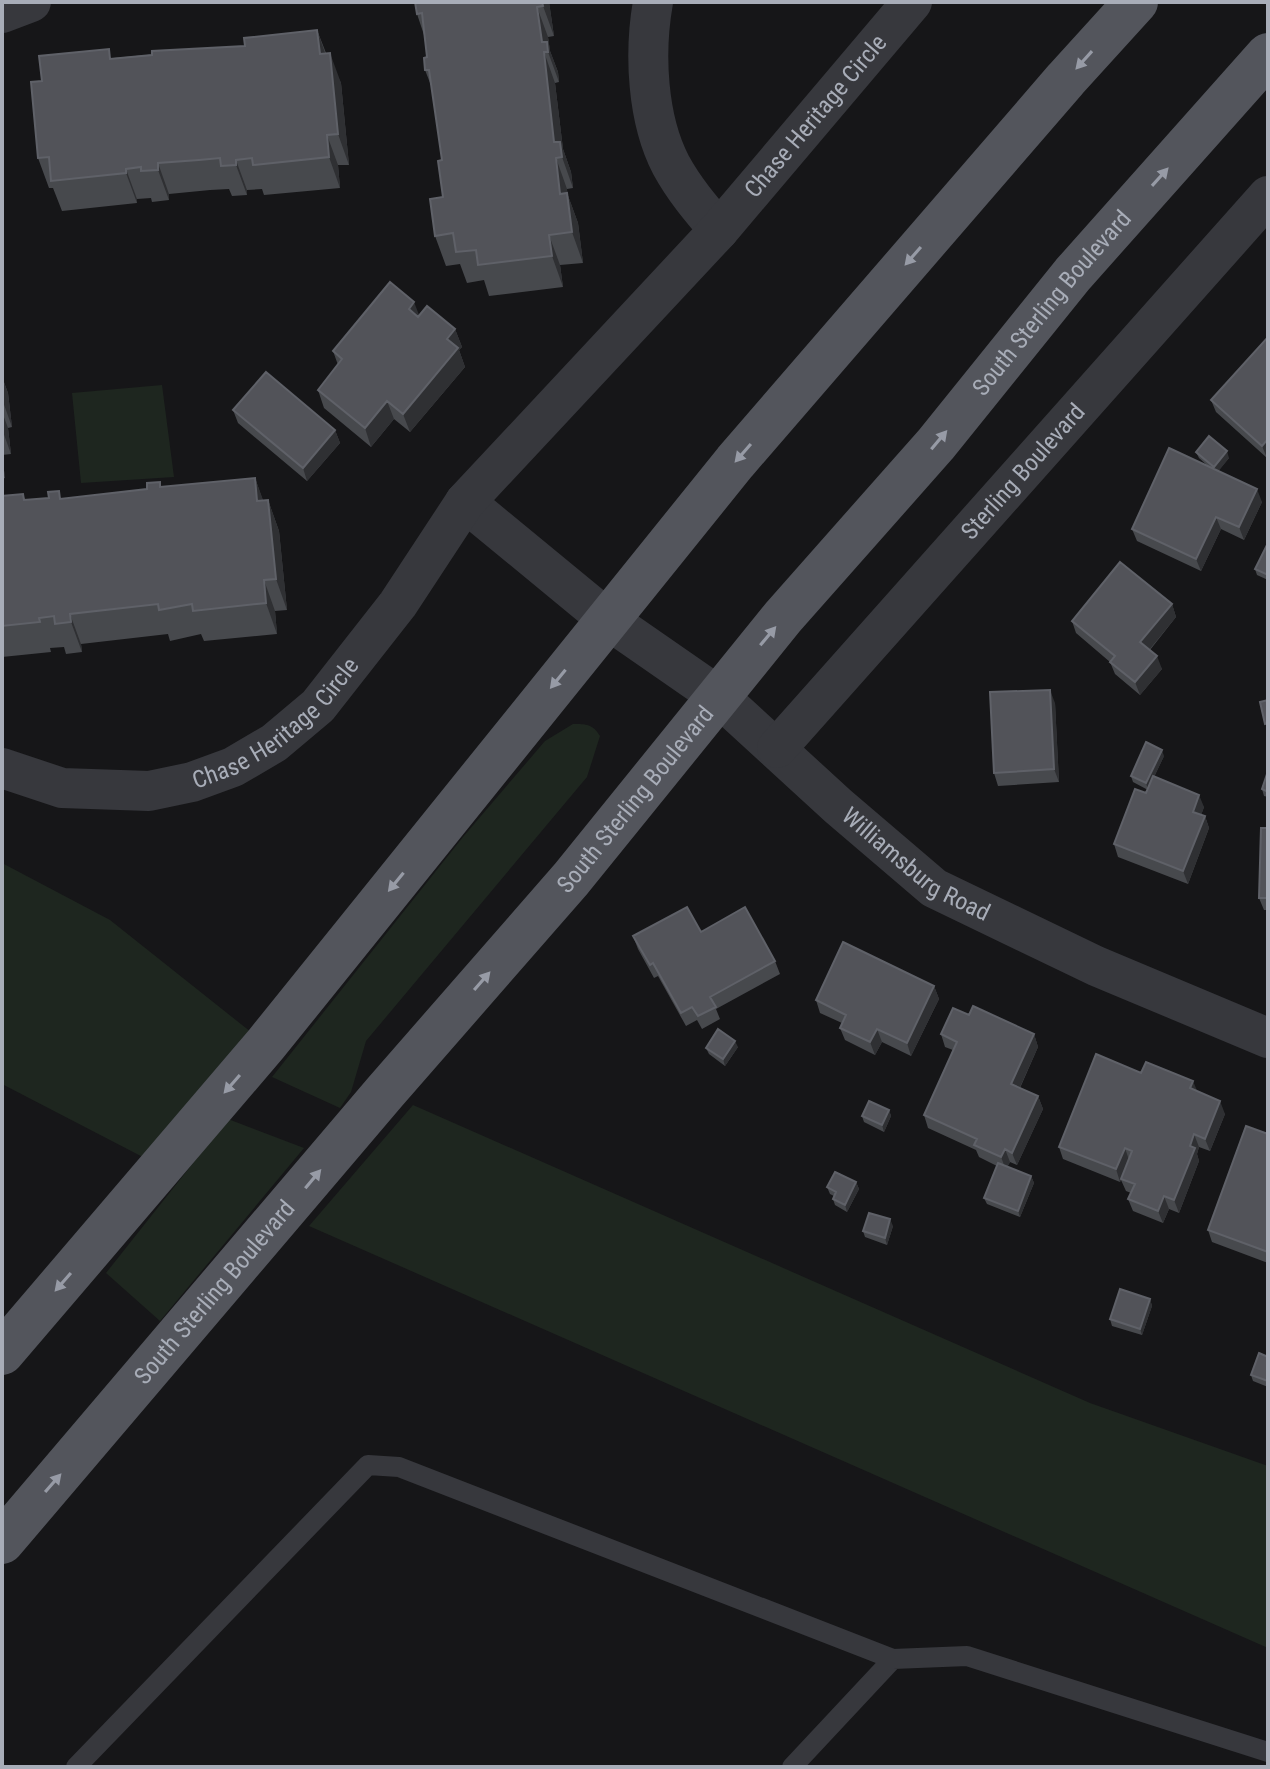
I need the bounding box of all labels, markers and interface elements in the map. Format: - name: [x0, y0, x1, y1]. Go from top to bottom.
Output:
- street label: Chase Heritage Circle: [739, 29, 892, 203]
- one-way arrow: [1075, 50, 1093, 69]
- one-way arrow: [1150, 167, 1168, 186]
- street label: South Sterling Boulevard: [967, 205, 1137, 401]
- one-way arrow: [905, 246, 923, 265]
- street label: Sterling Boulevard: [955, 398, 1091, 545]
- one-way arrow: [930, 430, 947, 450]
- one-way arrow: [735, 443, 753, 462]
- one-way arrow: [759, 626, 776, 646]
- street label: Chase Heritage Circle: [189, 652, 364, 795]
- one-way arrow: [551, 669, 567, 689]
- street label: South Sterling Boulevard: [551, 700, 719, 899]
- street label: Williamsburg Road: [836, 802, 994, 927]
- one-way arrow: [388, 872, 405, 892]
- one-way arrow: [472, 972, 490, 991]
- one-way arrow: [224, 1074, 241, 1094]
- one-way arrow: [303, 1169, 321, 1188]
- street label: South Sterling Boulevard: [129, 1195, 301, 1390]
- one-way arrow: [55, 1272, 72, 1292]
- one-way arrow: [44, 1474, 61, 1494]

